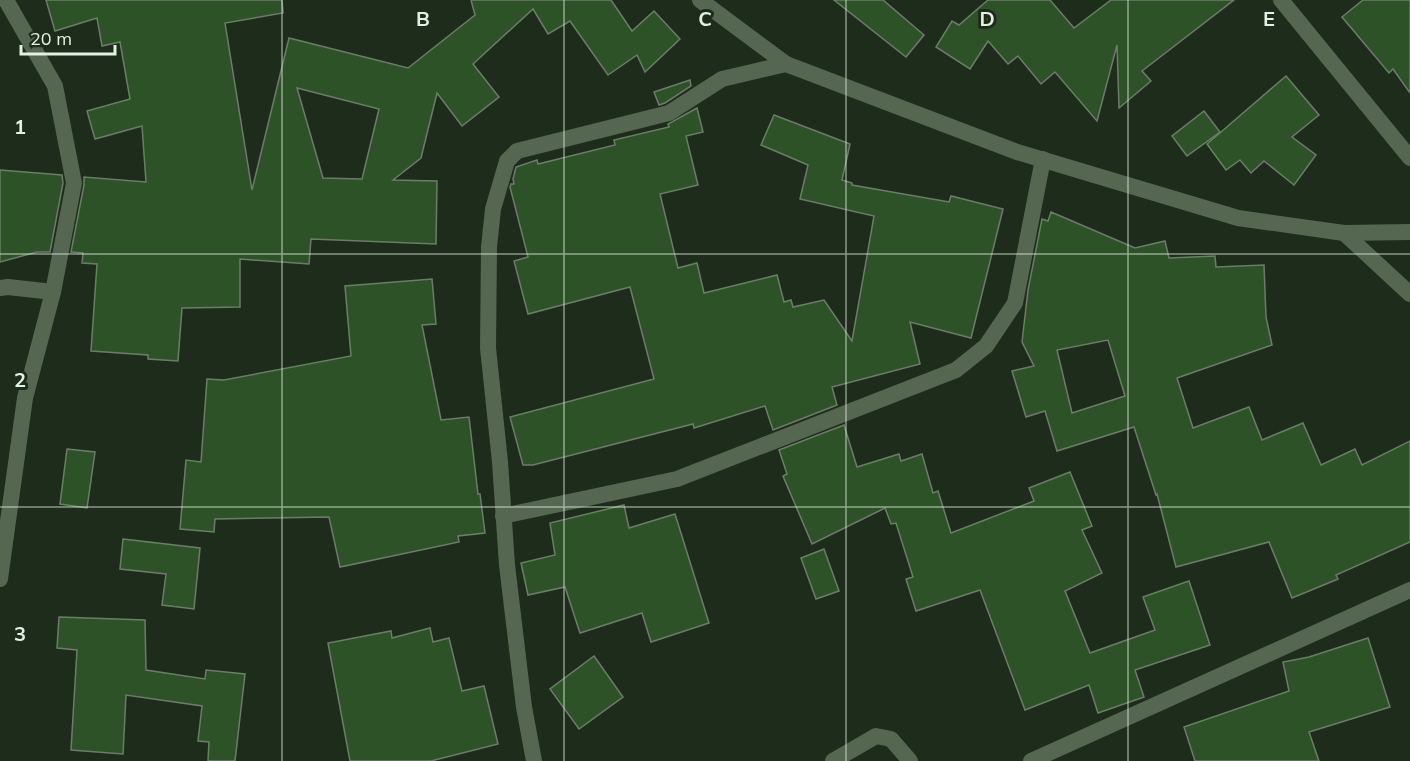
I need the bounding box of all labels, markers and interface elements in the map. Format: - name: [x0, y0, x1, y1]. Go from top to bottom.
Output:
- text: B: [416, 6, 430, 31]
- text: C: [698, 6, 712, 31]
- text: D: [979, 6, 995, 31]
- text: E: [1263, 6, 1275, 31]
- scale bar: [21, 18, 116, 56]
- text: 20 m: [30, 27, 72, 50]
- text: 1: [14, 114, 26, 139]
- text: 2: [14, 367, 26, 392]
- text: 3: [14, 621, 26, 646]

